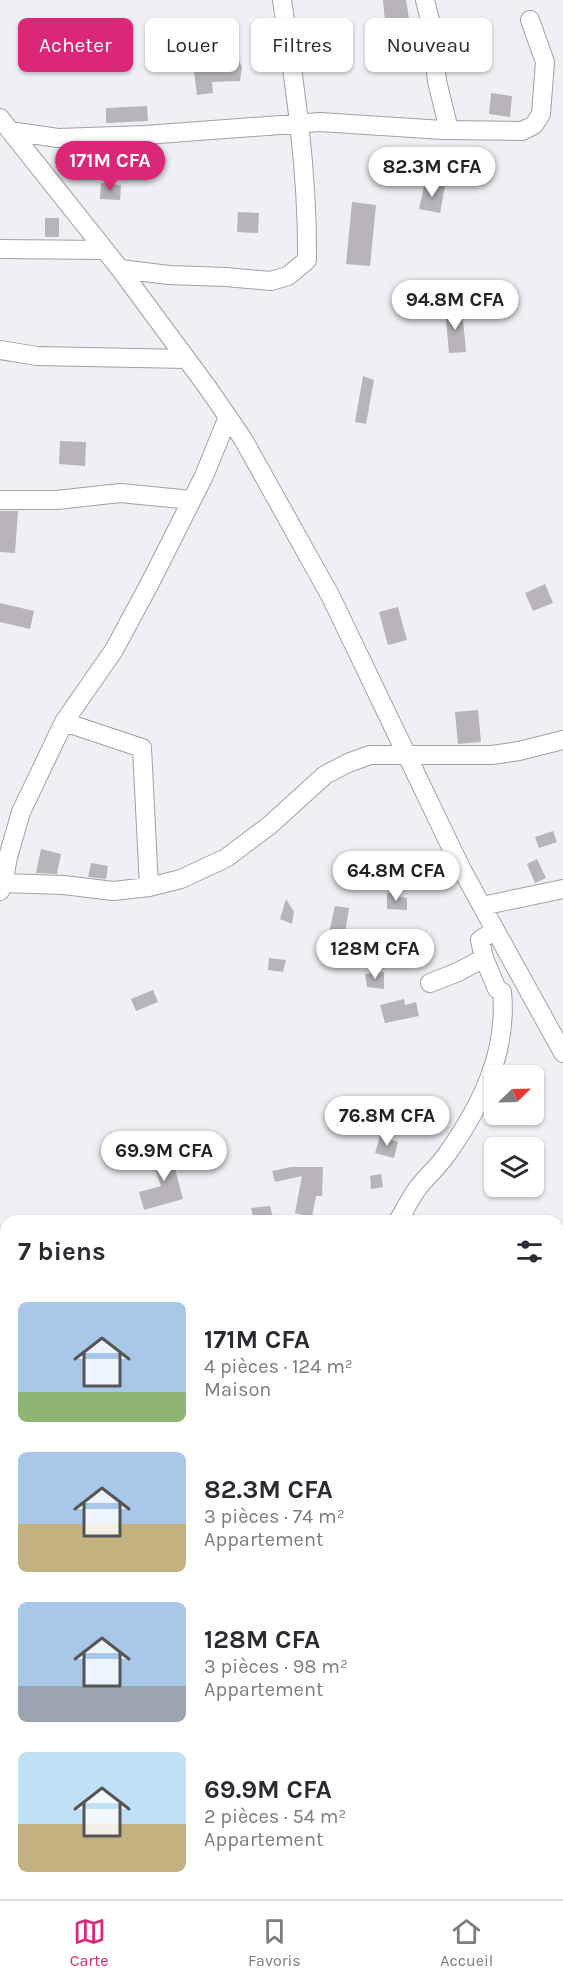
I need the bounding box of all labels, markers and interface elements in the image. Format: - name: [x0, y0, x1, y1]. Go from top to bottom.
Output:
- chip: Acheter: [18, 18, 133, 72]
- chip: Louer: [145, 18, 239, 72]
- chip: Filtres: [251, 18, 353, 72]
- chip: Nouveau: [365, 18, 492, 72]
- pin: 171M CFA: [48, 141, 172, 192]
- pin: 82.3M CFA: [363, 147, 501, 198]
- text: 171M CFA: [69, 149, 151, 172]
- text: 82.3M CFA: [382, 155, 482, 178]
- pin: 94.8M CFA: [386, 280, 524, 331]
- text: 94.8M CFA: [406, 288, 504, 311]
- pin: 64.8M CFA: [327, 851, 465, 902]
- text: 64.8M CFA: [347, 859, 445, 882]
- pin: 128M CFA: [313, 929, 437, 980]
- text: 128M CFA: [330, 937, 420, 960]
- north arrow: [484, 1065, 544, 1125]
- map controls: [484, 1065, 544, 1197]
- pin: 76.8M CFA: [318, 1096, 456, 1147]
- text: 76.8M CFA: [339, 1104, 435, 1127]
- pin: 69.9M CFA: [95, 1131, 233, 1182]
- button: layers: [484, 1137, 544, 1197]
- text: 69.9M CFA: [115, 1139, 213, 1162]
- icon: filters: [513, 1235, 546, 1268]
- text: 7 biens: [18, 1236, 106, 1267]
- text: 171M CFA: [204, 1324, 310, 1355]
- icon: home: [66, 1326, 138, 1398]
- text: 4 pièces · 124 m²: [204, 1355, 353, 1378]
- text: Maison: [204, 1378, 271, 1401]
- text: 82.3M CFA: [204, 1474, 333, 1505]
- icon: home: [66, 1476, 138, 1548]
- text: 3 pièces · 74 m²: [204, 1505, 345, 1528]
- text: Appartement: [204, 1528, 323, 1551]
- text: 128M CFA: [204, 1624, 320, 1655]
- icon: home: [66, 1626, 138, 1698]
- text: 3 pièces · 98 m²: [204, 1655, 348, 1678]
- text: Appartement: [204, 1678, 323, 1701]
- text: 69.9M CFA: [204, 1774, 332, 1805]
- icon: home: [66, 1776, 138, 1848]
- text: 2 pièces · 54 m²: [204, 1805, 346, 1828]
- text: Appartement: [204, 1828, 323, 1851]
- tab: Carte: [70, 1915, 108, 1970]
- tab: Favoris: [248, 1915, 301, 1970]
- tab: Accueil: [440, 1915, 493, 1970]

